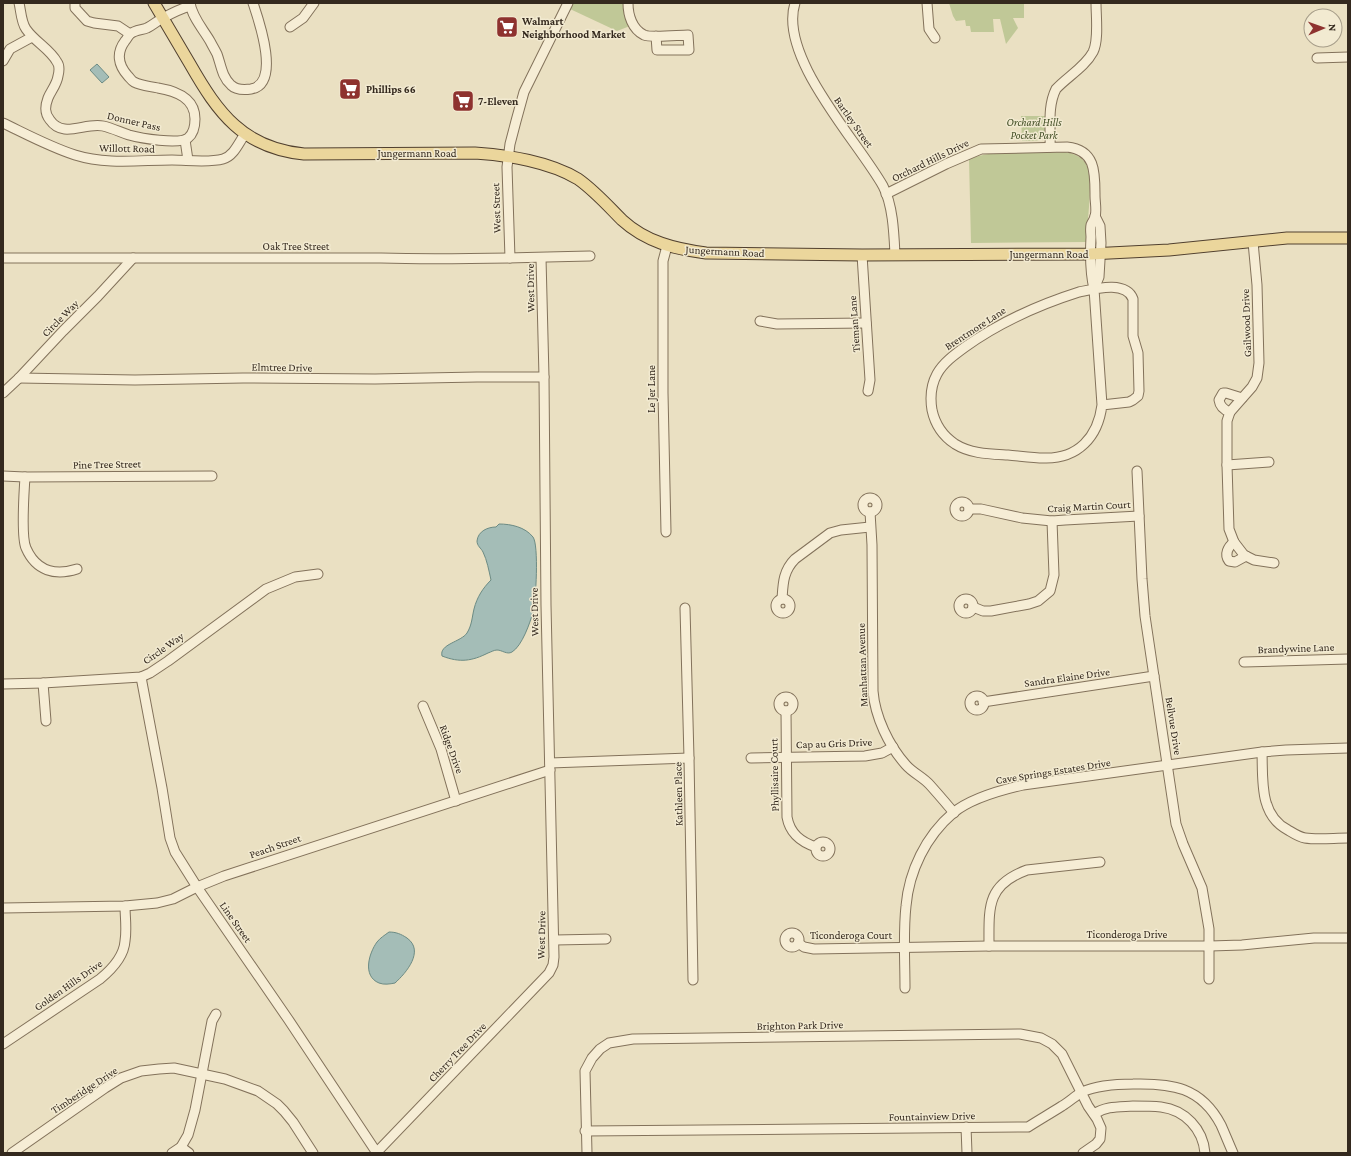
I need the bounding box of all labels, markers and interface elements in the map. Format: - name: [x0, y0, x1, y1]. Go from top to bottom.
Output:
- north arrow: [1303, 8, 1343, 48]
- supermarket icon: Walmart Neighborhood Market: [494, 14, 520, 40]
- place label: Walmart Neighborhood Market: [521, 15, 626, 40]
- text: N: [1327, 24, 1339, 32]
- supermarket icon: Phillips 66: [337, 76, 363, 102]
- place label: Phillips 66: [366, 83, 416, 95]
- supermarket icon: 7-Eleven: [450, 88, 476, 114]
- street label: Bartley Street: [831, 94, 876, 151]
- place label: 7-Eleven: [478, 95, 519, 107]
- street label: Donner Pass: [106, 109, 162, 133]
- park label: Orchard Hills Pocket Park: [1006, 116, 1062, 141]
- street label: Orchard Hills Drive: [890, 136, 971, 184]
- street label: Willott Road: [99, 142, 155, 154]
- street label: Jungermann Road: [376, 147, 457, 160]
- street label: West Street: [489, 182, 503, 233]
- street label: Oak Tree Street: [263, 240, 330, 252]
- street label: Jungermann Road: [684, 243, 765, 260]
- street label: Jungermann Road: [1008, 248, 1089, 261]
- street label: West Drive: [524, 264, 536, 312]
- street label: Gailwood Drive: [1239, 288, 1253, 357]
- street label: Tieman Lane: [846, 295, 862, 353]
- street label: Circle Way: [39, 296, 82, 340]
- street label: Brentmore Lane: [942, 304, 1008, 352]
- street label: Elmtree Drive: [252, 360, 313, 374]
- street label: Le Jer Lane: [645, 365, 658, 413]
- street label: Pine Tree Street: [73, 457, 142, 471]
- street label: Craig Martin Court: [1047, 498, 1131, 515]
- street label: West Drive: [528, 588, 540, 636]
- street label: Manhattan Avenue: [855, 623, 869, 707]
- street label: Circle Way: [140, 629, 187, 667]
- street label: Brandywine Lane: [1257, 641, 1335, 656]
- street label: Sandra Elaine Drive: [1023, 665, 1111, 689]
- street label: Bellvue Drive: [1164, 696, 1185, 756]
- street label: Ridge Drive: [437, 723, 466, 775]
- street label: Cap au Gris Drive: [796, 736, 873, 751]
- street label: Phyllisaire Court: [767, 738, 782, 812]
- street label: Cave Springs Estates Drive: [995, 756, 1112, 787]
- street label: Kathleen Place: [671, 762, 685, 826]
- street label: Peach Street: [248, 832, 303, 860]
- street label: Line Street: [218, 899, 255, 945]
- street label: West Drive: [535, 911, 547, 959]
- street label: Ticonderoga Drive: [1087, 928, 1168, 941]
- street label: Ticonderoga Court: [810, 929, 892, 942]
- street label: Golden Hills Drive: [32, 957, 104, 1013]
- street label: Brighton Park Drive: [757, 1018, 844, 1033]
- street label: Cherry Tree Drive: [426, 1020, 489, 1085]
- street label: Timberidge Drive: [49, 1064, 120, 1117]
- street label: Fountainview Drive: [889, 1109, 976, 1123]

